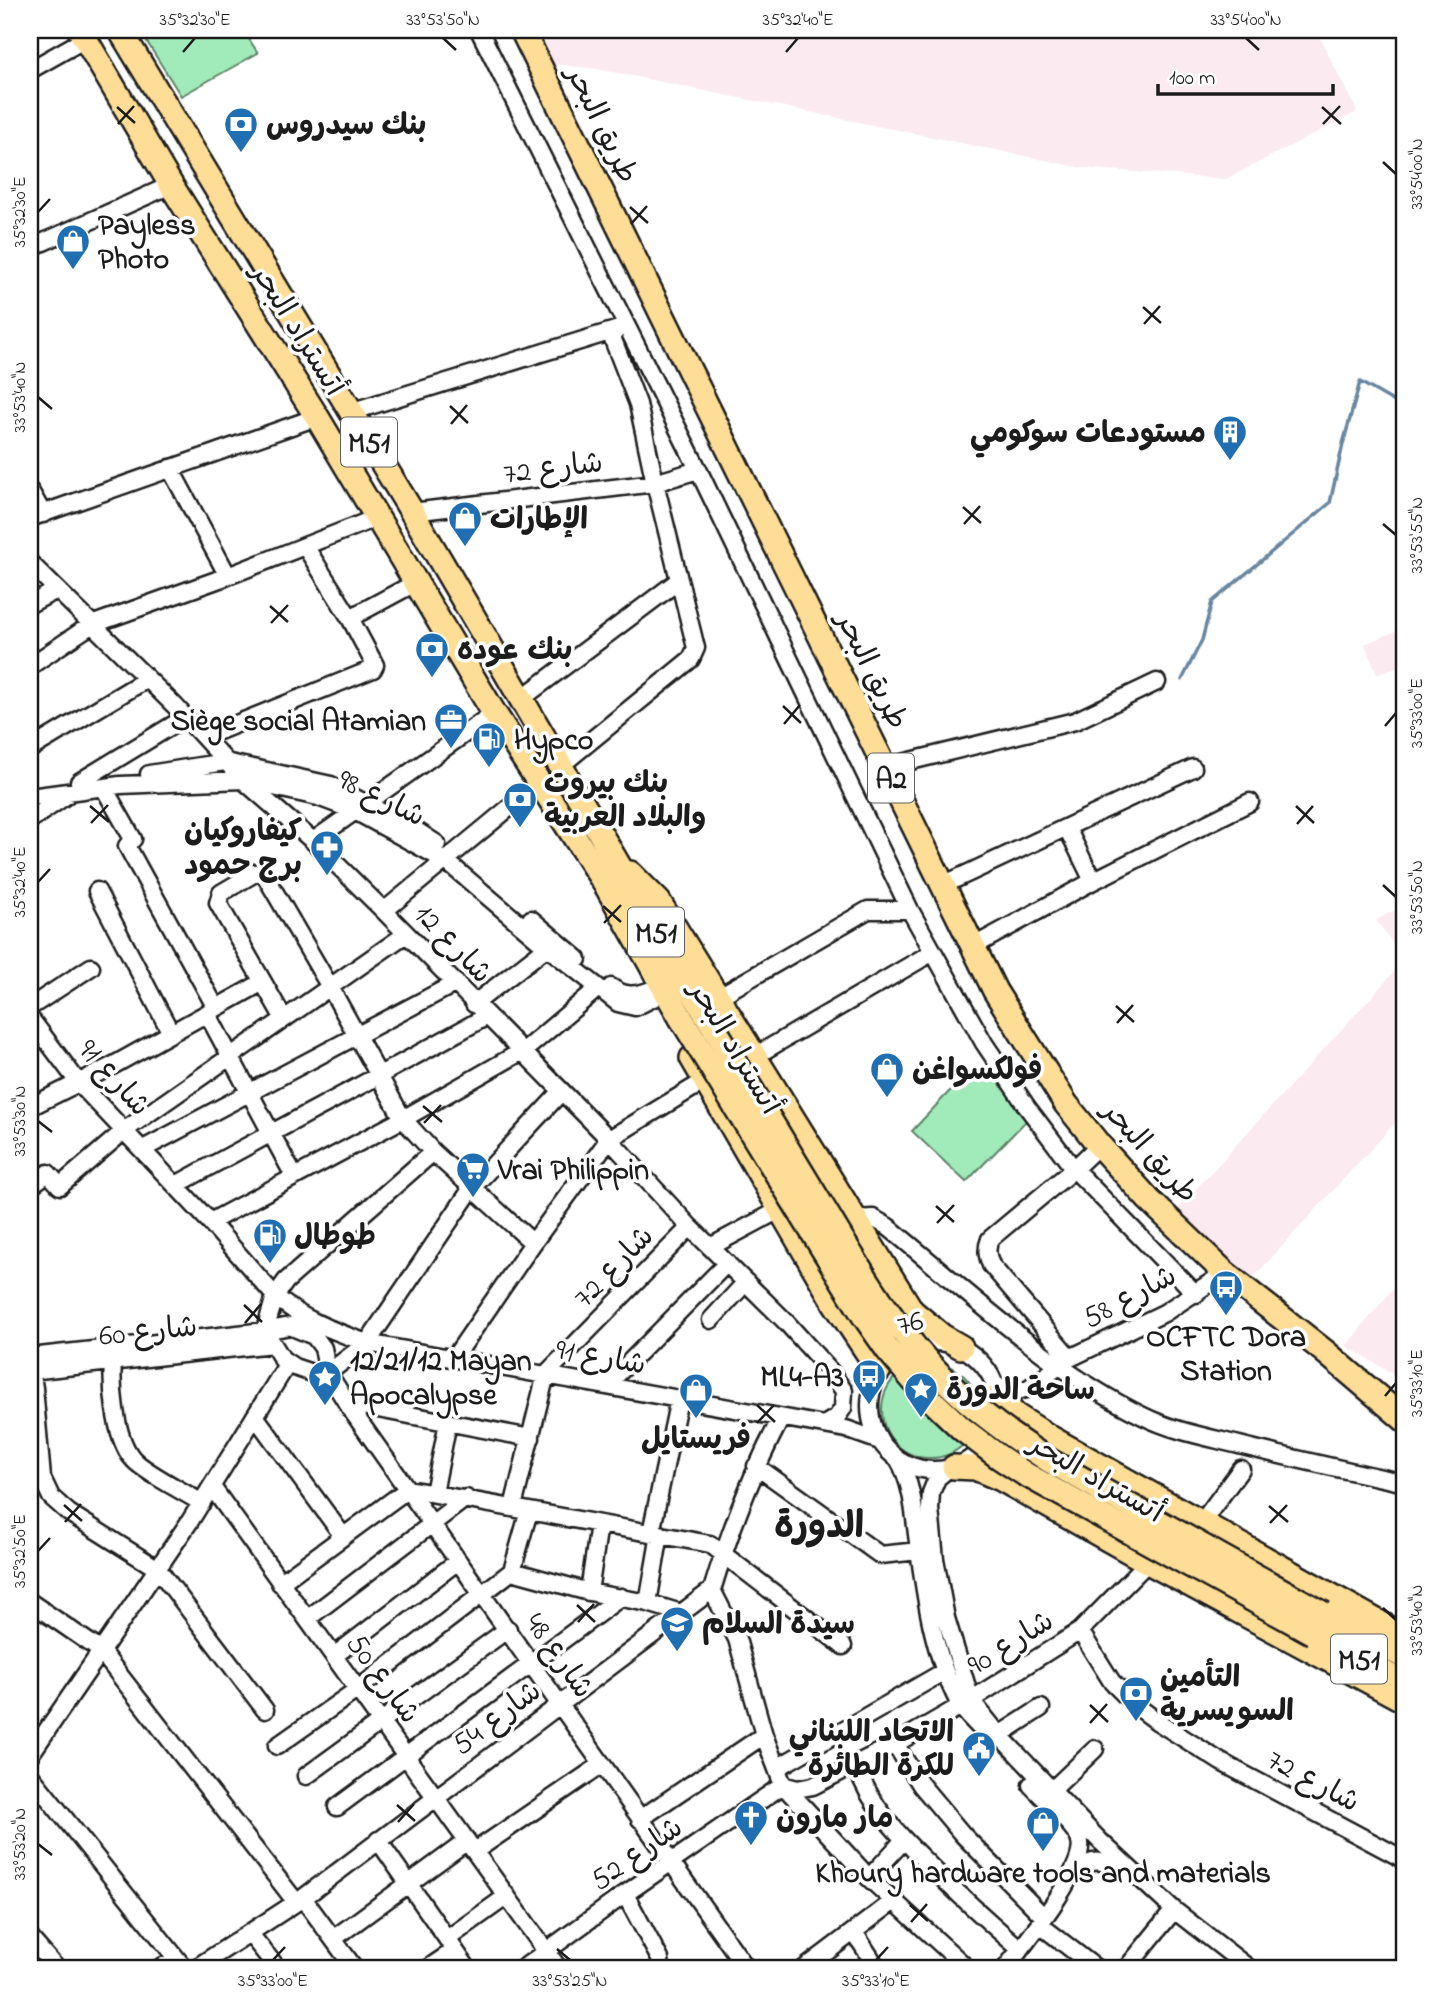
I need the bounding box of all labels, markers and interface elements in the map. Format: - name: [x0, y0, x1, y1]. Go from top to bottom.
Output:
- text: 35°32'30"E: [159, 8, 231, 34]
- text: 33°53'50"N: [406, 8, 480, 34]
- text: 35°32'40"E: [762, 8, 834, 34]
- text: 33°54'00"N: [1210, 8, 1282, 34]
- scale bar: [1158, 52, 1334, 96]
- street label: طريق البحر: [551, 56, 648, 192]
- text: 100 m: [1169, 64, 1215, 94]
- bank icon: بنك سيدروس: [222, 105, 260, 154]
- place label: بنك سيدروس: [266, 105, 426, 149]
- text: 33°54'00"N: [1405, 138, 1431, 210]
- text: 35°32'30"E: [8, 176, 34, 248]
- place label: Payless Photo: [98, 205, 195, 283]
- shop icon: Payless Photo: [54, 222, 92, 271]
- street label: أتستراد البحر: [237, 253, 355, 406]
- text: 33°53'40"N: [8, 362, 34, 432]
- place label: مستودعات سوكومي: [970, 413, 1206, 458]
- building icon: مستودعات سوكومي: [1211, 413, 1249, 462]
- road number: M51: [341, 418, 397, 466]
- street label: شارع 72: [501, 442, 606, 498]
- text: 33°53'55"N: [1405, 497, 1431, 573]
- shop icon: الإطارات: [446, 499, 484, 548]
- place label: الإطارات: [490, 499, 588, 543]
- street label: طريق البحر: [821, 602, 918, 738]
- bank icon: بنك عوده: [413, 630, 451, 679]
- place label: بنك عوده: [457, 630, 572, 674]
- text: 35°33'00"E: [1405, 678, 1431, 748]
- place label: Siège social Atamian: [171, 701, 426, 746]
- office icon: Siège social Atamian: [432, 701, 470, 750]
- fuel station icon: Hypco: [470, 720, 508, 769]
- place label: Hypco: [514, 720, 593, 764]
- road number: A2: [868, 754, 914, 802]
- street label: شارع 98: [329, 760, 432, 840]
- place label: بنك بيروت والبلاد العربية: [544, 763, 706, 841]
- bank icon: بنك بيروت والبلاد العربية: [501, 780, 539, 829]
- place label: كيفاروكيان برج حمود: [184, 811, 303, 889]
- pharmacy icon: كيفاروكيان برج حمود: [308, 828, 346, 877]
- text: 35°32'40"E: [8, 846, 34, 918]
- text: 33°53'50"N: [1405, 860, 1431, 934]
- street label: شارع 12: [402, 895, 501, 995]
- road number: M51: [628, 908, 684, 956]
- street label: أتستراد البحر: [674, 970, 791, 1124]
- street label: شارع 91: [66, 1030, 160, 1128]
- shop icon: فولكسواغن: [868, 1050, 906, 1099]
- place label: فولكسواغن: [912, 1050, 1042, 1094]
- text: 33°53'30"N: [8, 1086, 34, 1156]
- street label: طريق البحر: [1088, 1089, 1207, 1215]
- supermarket icon: Vrai Philippin: [454, 1150, 492, 1199]
- place label: Vrai Philippin: [497, 1150, 649, 1194]
- fuel station icon: طوطال: [251, 1216, 289, 1265]
- place label: طوطال: [294, 1216, 376, 1260]
- street label: شارع 72: [565, 1217, 666, 1319]
- street label: شارع 58: [1076, 1256, 1185, 1342]
- bus stop icon: OCFTC Dora Station: [1207, 1268, 1245, 1317]
- street label: 76: [892, 1300, 929, 1350]
- street label: شارع 60: [97, 1306, 200, 1360]
- place label: OCFTC Dora Station: [1146, 1317, 1306, 1395]
- street label: شارع 91: [552, 1329, 649, 1389]
- place label: 12/21/12 Mayan Apocalypse: [350, 1341, 532, 1419]
- text: 35°33'10"E: [1405, 1349, 1431, 1417]
- place label: ML4-A3: [760, 1357, 844, 1401]
- bus stop icon: ML4-A3: [850, 1357, 888, 1406]
- place icon: 12/21/12 Mayan Apocalypse: [306, 1358, 344, 1407]
- place icon: ساحة الدورة: [902, 1370, 940, 1419]
- place label: ساحة الدورة: [946, 1370, 1095, 1414]
- shop icon: فريستايل: [677, 1371, 715, 1420]
- place label: فريستايل: [641, 1419, 751, 1463]
- street label: أتستراد البحر: [1017, 1422, 1171, 1536]
- district label: الدورة: [774, 1501, 864, 1555]
- text: 35°32'50"E: [8, 1514, 34, 1588]
- text: 33°53'40"N: [1405, 1585, 1431, 1655]
- street label: شارع 90: [960, 1601, 1063, 1688]
- school or university icon: سيدة السلام: [658, 1604, 696, 1653]
- place label: سيدة السلام: [702, 1604, 855, 1648]
- street label: شارع 48: [512, 1605, 603, 1709]
- street label: شارع 50: [334, 1625, 430, 1734]
- road number: M51: [1331, 1634, 1387, 1684]
- place label: التأمين السويسرية: [1160, 1657, 1294, 1735]
- street label: شارع 54: [444, 1671, 552, 1768]
- bank icon: التأمين السويسرية: [1117, 1674, 1155, 1723]
- place label: الاتحاد اللبناني للكرة الطائرة: [789, 1712, 954, 1790]
- public building icon: الاتحاد اللبناني للكرة الطائرة: [960, 1729, 998, 1778]
- street label: شارع 72: [1258, 1740, 1367, 1825]
- church icon: مار مارون: [732, 1798, 770, 1847]
- place label: مار مارون: [776, 1798, 893, 1842]
- shop icon: Khoury hardware tools and materials: [1024, 1804, 1062, 1853]
- street label: شارع 52: [582, 1807, 693, 1903]
- text: 33°53'20"N: [8, 1808, 34, 1880]
- place label: Khoury hardware tools and materials: [815, 1853, 1271, 1897]
- text: 35°33'00"E: [238, 1969, 308, 1995]
- text: 33°53'25"N: [533, 1969, 607, 1995]
- text: 35°33'10"E: [842, 1969, 910, 1995]

